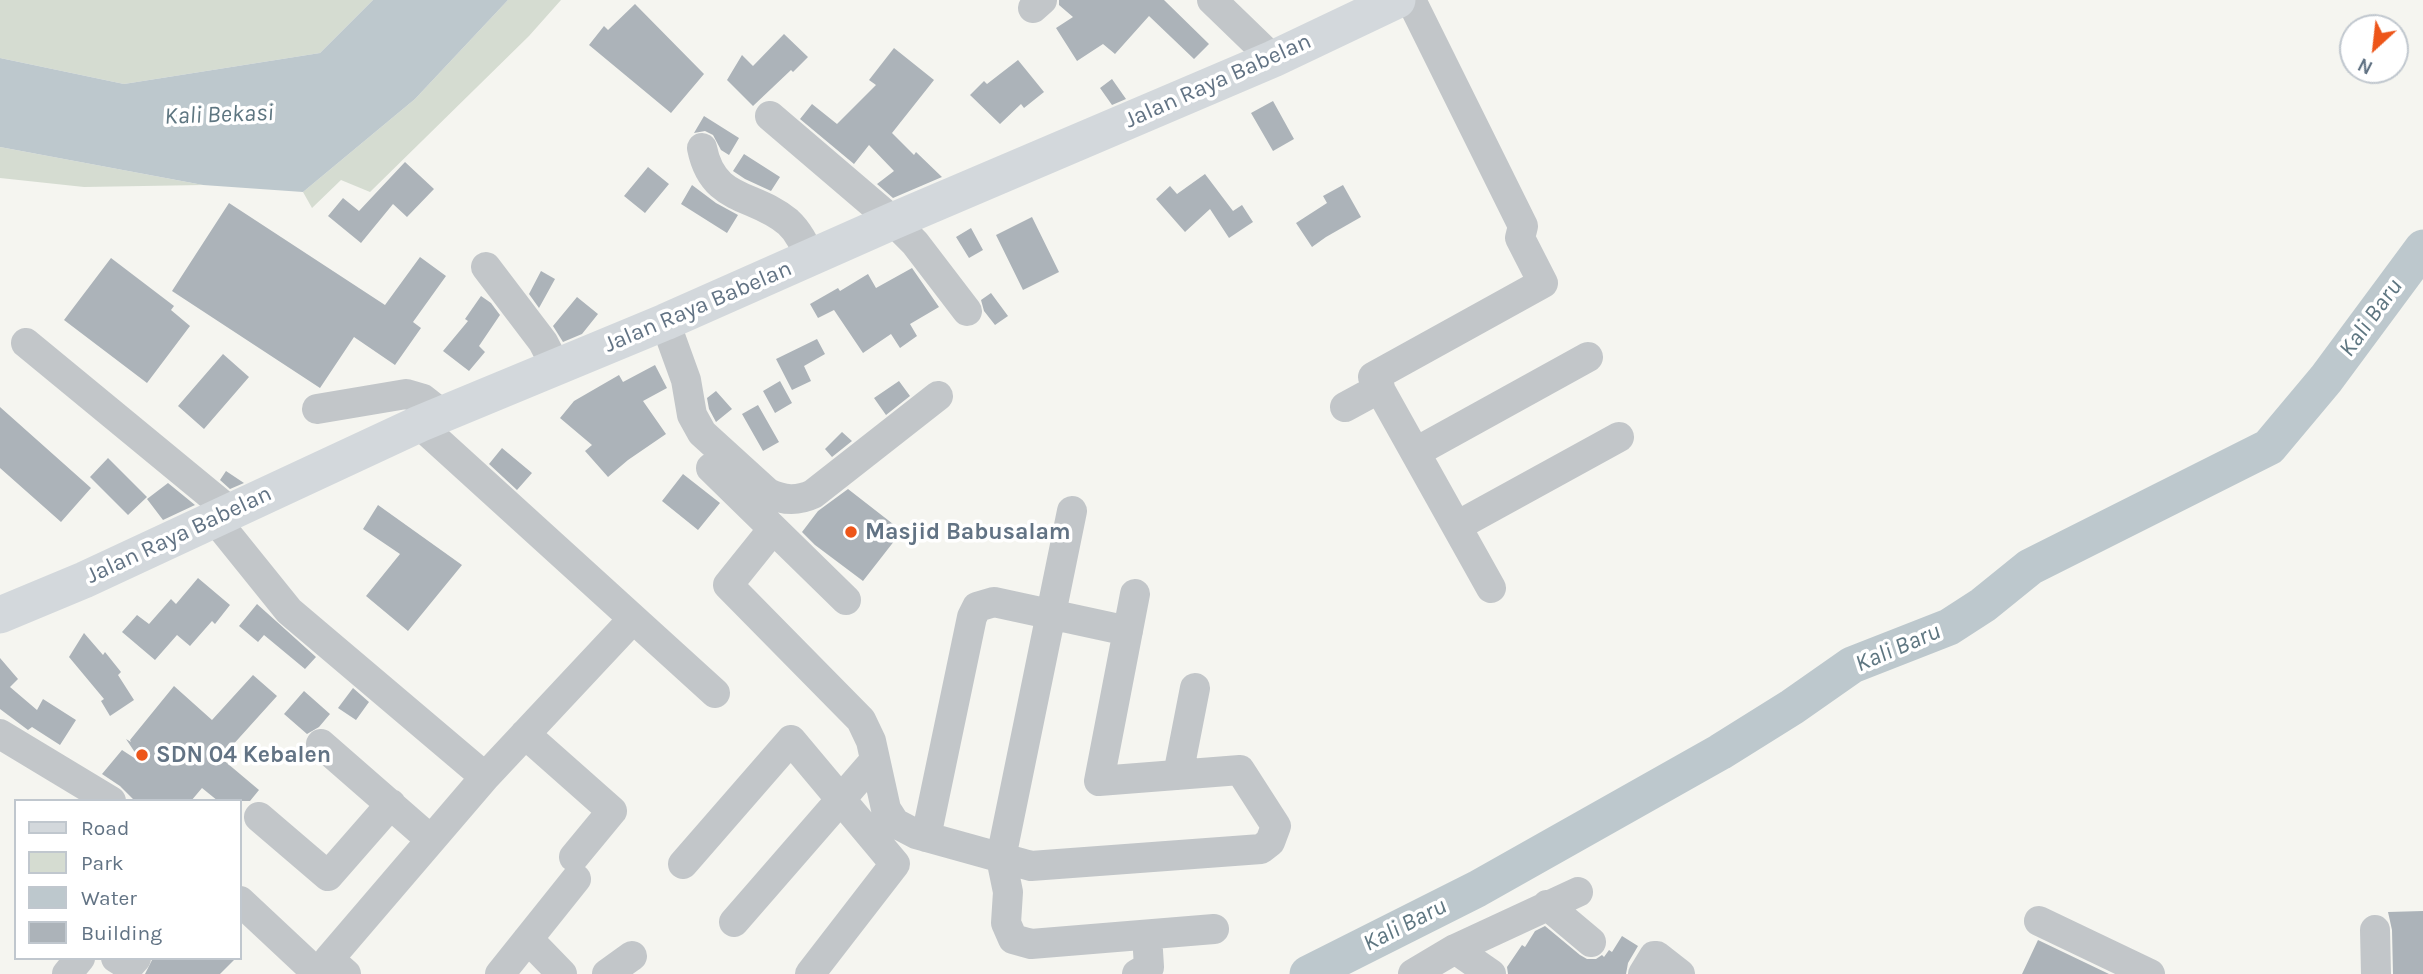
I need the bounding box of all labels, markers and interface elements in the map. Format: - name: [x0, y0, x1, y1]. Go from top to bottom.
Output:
- north arrow: [2339, 14, 2409, 84]
- street label: Jalan Raya Babelan: [1120, 27, 1316, 135]
- text: N: [2354, 53, 2376, 79]
- water label: Kali Bekasi: [164, 99, 274, 131]
- street label: Jalan Raya Babelan: [600, 255, 796, 359]
- water label: Kali Baru: [2333, 273, 2409, 363]
- street label: Jalan Raya Babelan: [82, 480, 276, 590]
- place label: Masjid Babusalam: [865, 518, 1071, 546]
- marker: Masjid Babusalam: [843, 524, 859, 540]
- water label: Kali Baru: [1851, 617, 1945, 679]
- place label: SDN 04 Kebalen: [156, 741, 331, 769]
- marker: SDN 04 Kebalen: [134, 747, 150, 763]
- legend: [14, 799, 242, 960]
- text: Road: [81, 816, 129, 840]
- text: Park: [81, 851, 124, 875]
- text: Water: [81, 886, 137, 910]
- water label: Kali Baru: [1358, 892, 1452, 958]
- text: Building: [81, 921, 162, 945]

